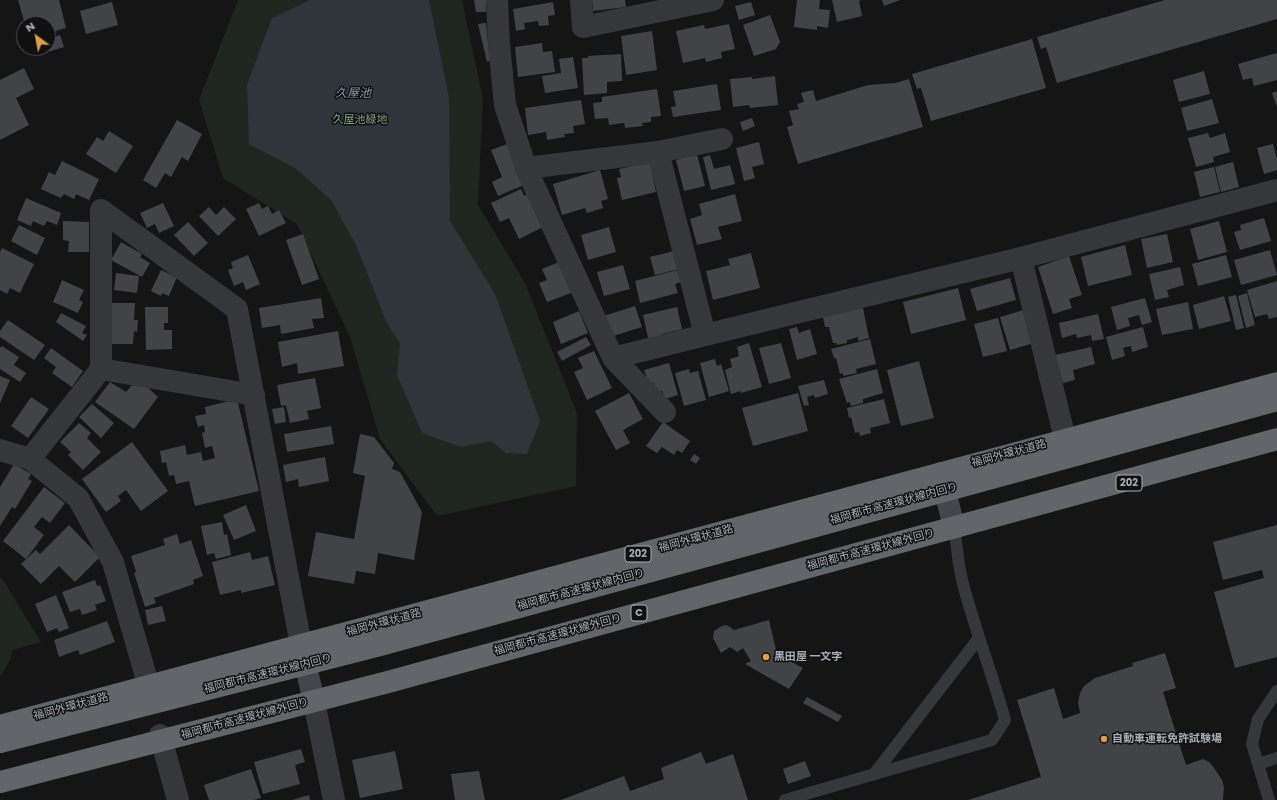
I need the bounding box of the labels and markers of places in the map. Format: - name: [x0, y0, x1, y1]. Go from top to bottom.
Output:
- place label: 黒田屋 一文字: [774, 650, 842, 664]
- marker: 黒田屋 一文字: [761, 652, 771, 662]
- place label: 自動車運転免許試験場: [1112, 732, 1222, 746]
- marker: 自動車運転免許試験場: [1099, 734, 1109, 744]

